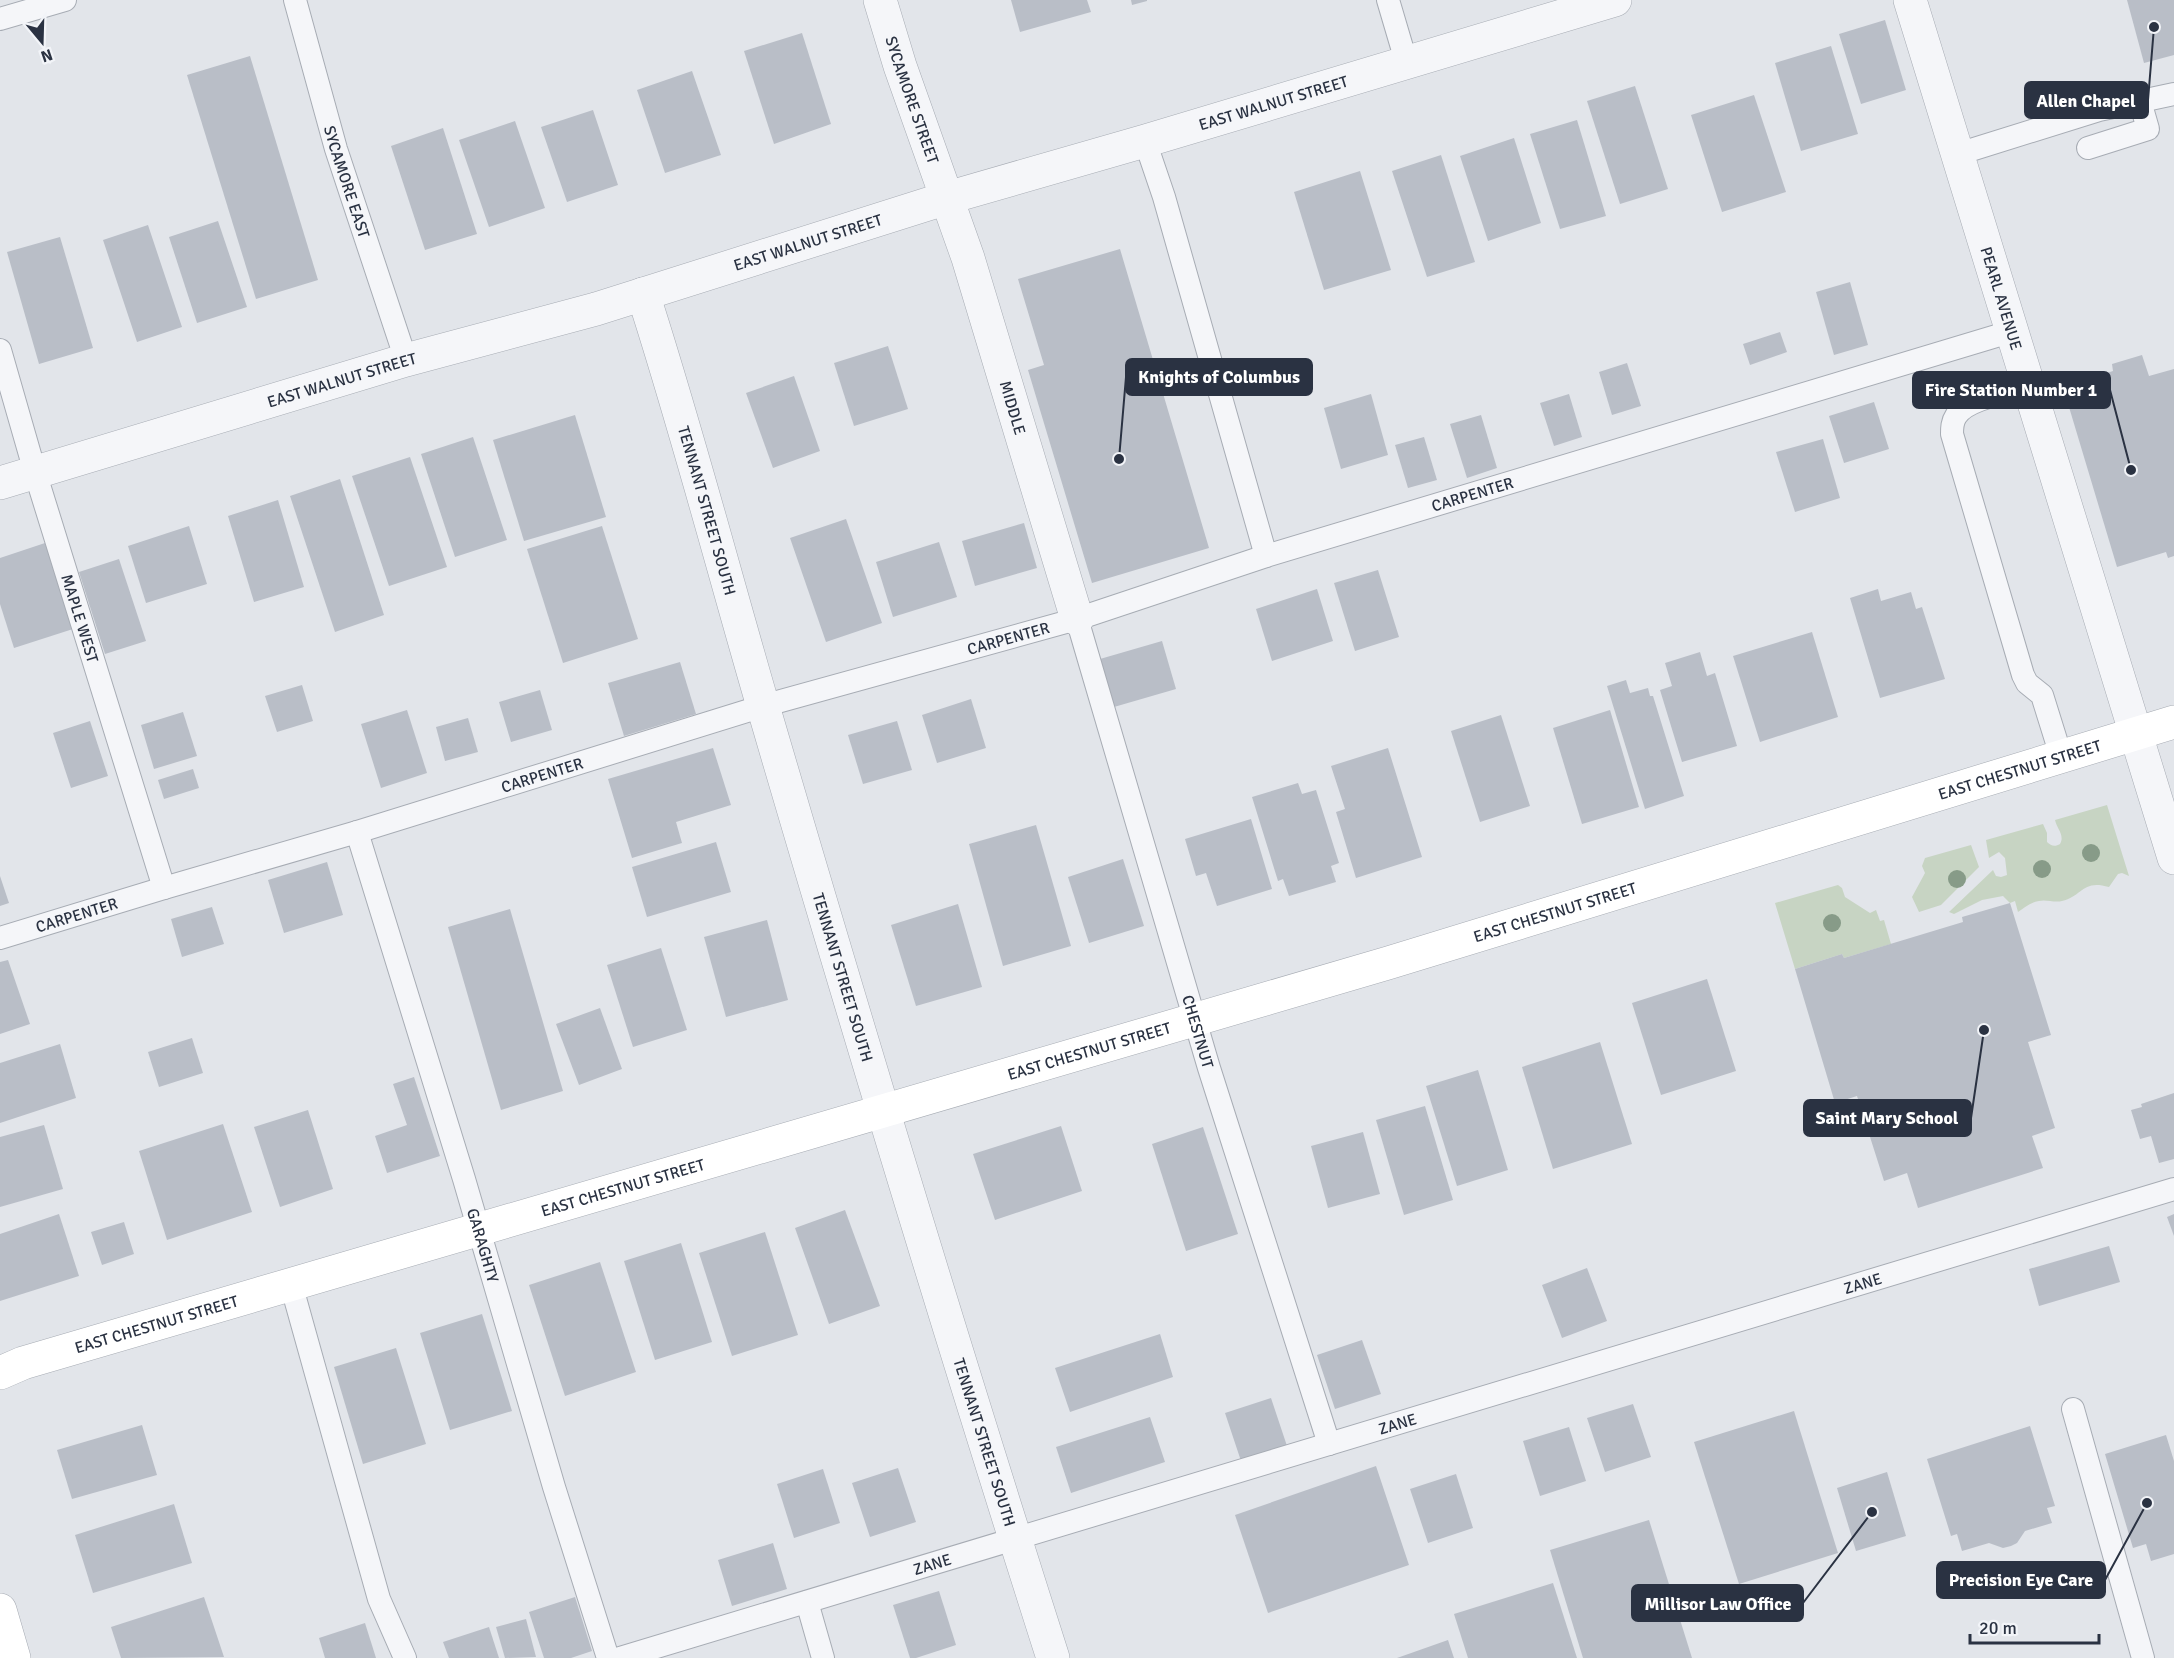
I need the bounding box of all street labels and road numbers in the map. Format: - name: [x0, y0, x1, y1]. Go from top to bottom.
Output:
- street label: SYCAMORE STREET: [881, 34, 943, 167]
- street label: EAST WALNUT STREET: [1196, 72, 1351, 135]
- street label: SYCAMORE EAST: [319, 123, 374, 241]
- street label: EAST WALNUT STREET: [731, 210, 885, 276]
- street label: PEARL AVENUE: [1975, 244, 2026, 353]
- street label: EAST WALNUT STREET: [265, 349, 419, 412]
- street label: MIDDLE: [995, 378, 1030, 437]
- street label: TENNANT STREET SOUTH: [673, 424, 740, 598]
- street label: CARPENTER: [1429, 473, 1516, 517]
- street label: MAPLE WEST: [56, 572, 103, 665]
- street label: CARPENTER: [965, 618, 1052, 660]
- street label: EAST CHESTNUT STREET: [1936, 736, 2104, 805]
- street label: CARPENTER: [499, 753, 586, 798]
- street label: EAST CHESTNUT STREET: [1471, 878, 1639, 947]
- street label: TENNANT STREET SOUTH: [808, 891, 877, 1064]
- street label: CARPENTER: [33, 894, 121, 938]
- street label: CHESTNUT: [1177, 993, 1218, 1071]
- street label: EAST CHESTNUT STREET: [1005, 1018, 1174, 1085]
- street label: EAST CHESTNUT STREET: [539, 1155, 707, 1222]
- street label: GARAGHTY: [462, 1206, 503, 1285]
- street label: ZANE: [1841, 1269, 1884, 1299]
- street label: EAST CHESTNUT STREET: [72, 1291, 241, 1358]
- street label: TENNANT STREET SOUTH: [948, 1356, 1020, 1529]
- street label: ZANE: [1376, 1409, 1419, 1440]
- street label: ZANE: [911, 1550, 954, 1580]

